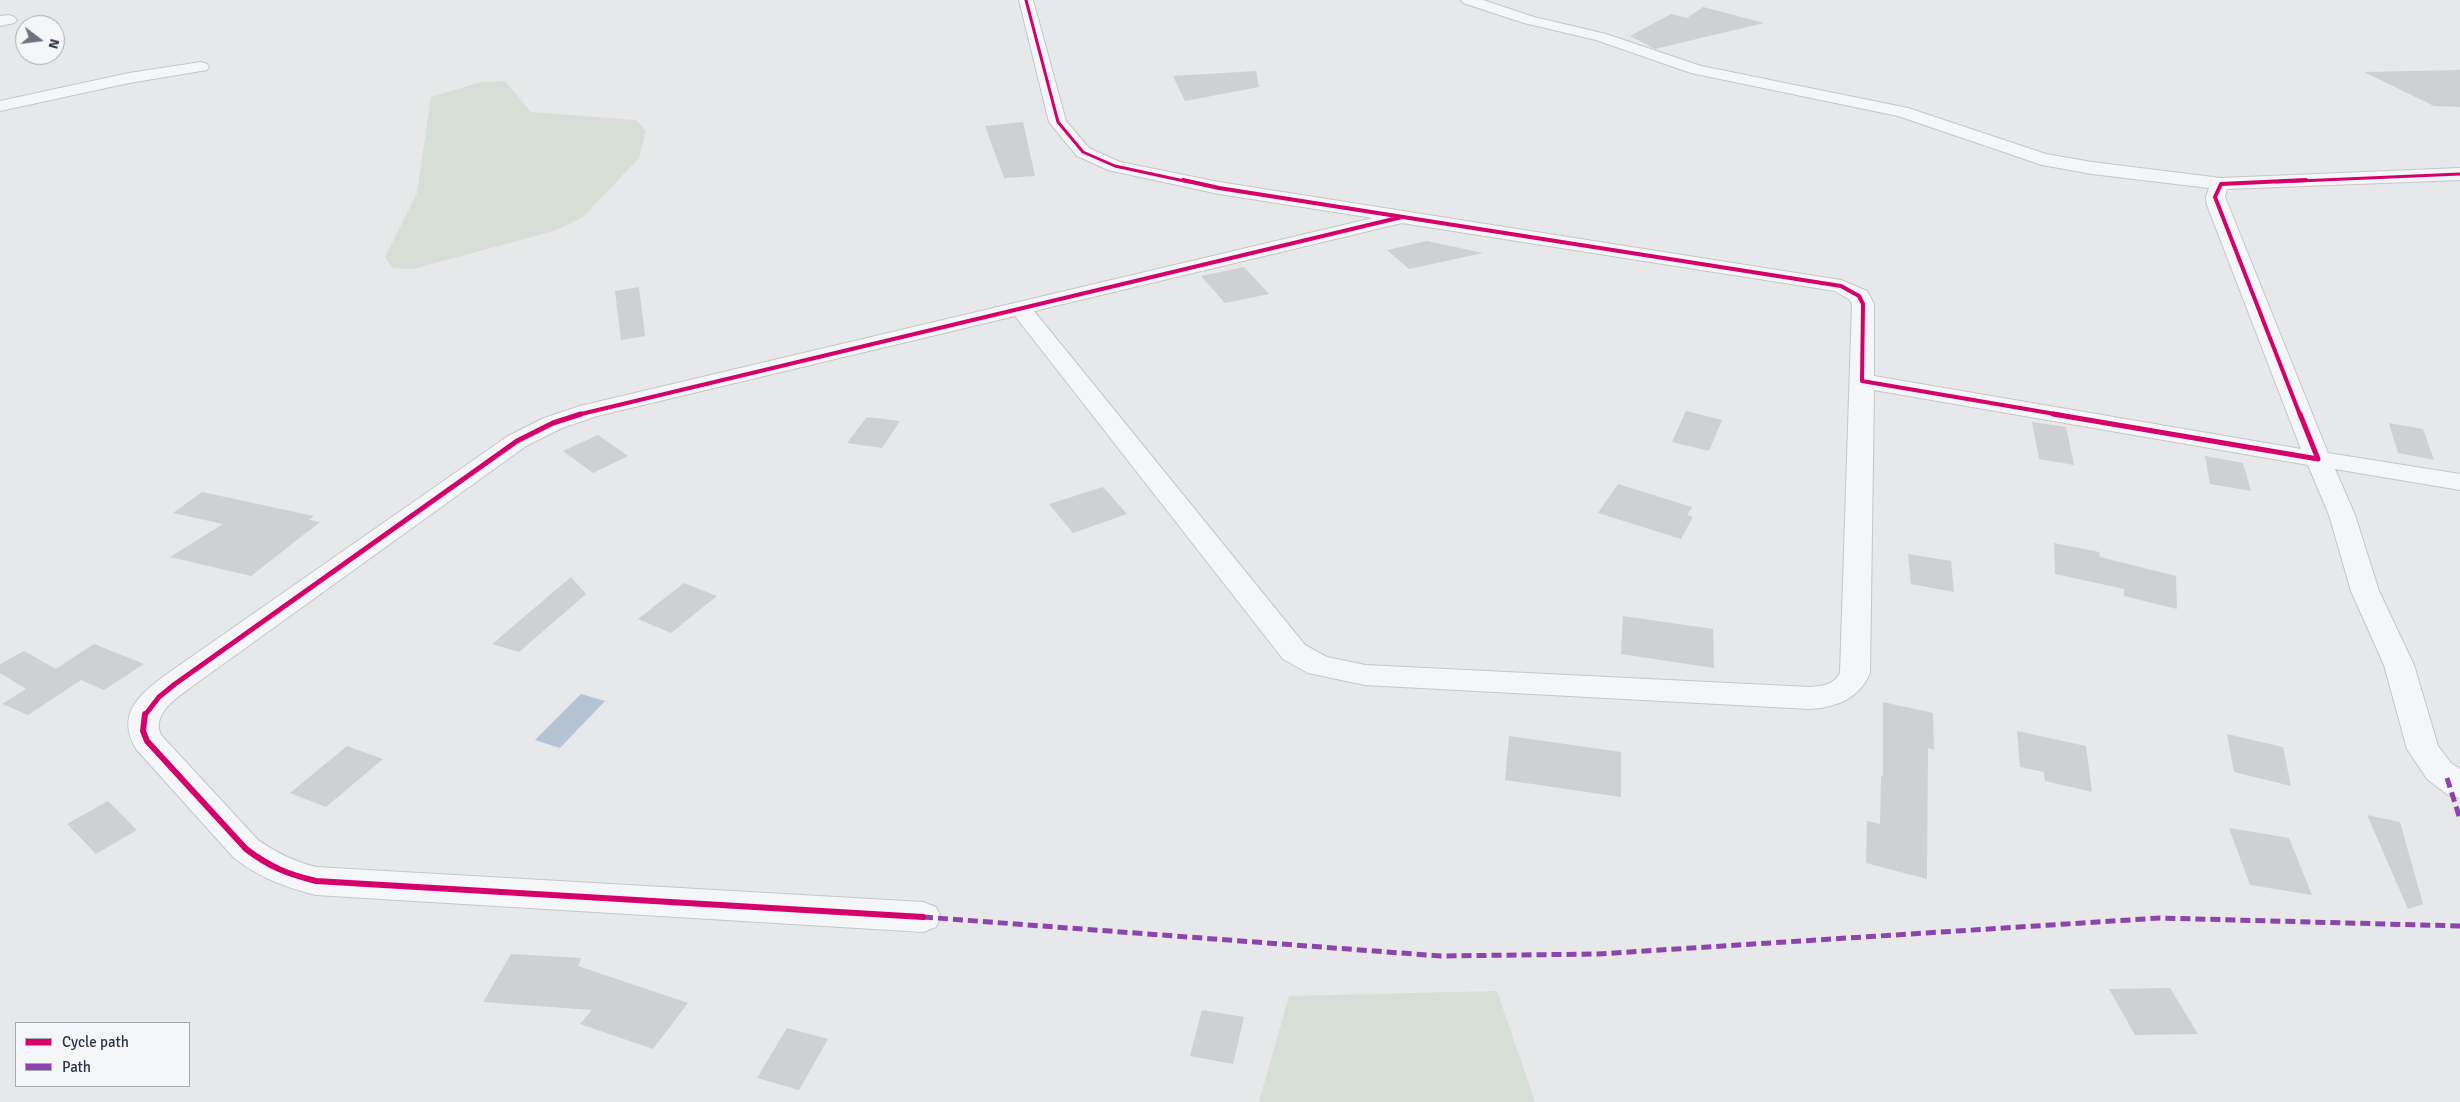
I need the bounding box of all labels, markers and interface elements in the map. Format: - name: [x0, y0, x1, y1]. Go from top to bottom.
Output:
- north arrow: [15, 15, 65, 65]
- text: N: [45, 37, 63, 51]
- legend: [15, 1022, 190, 1087]
- text: Cycle path: [62, 1033, 129, 1051]
- text: Path: [62, 1058, 91, 1076]

